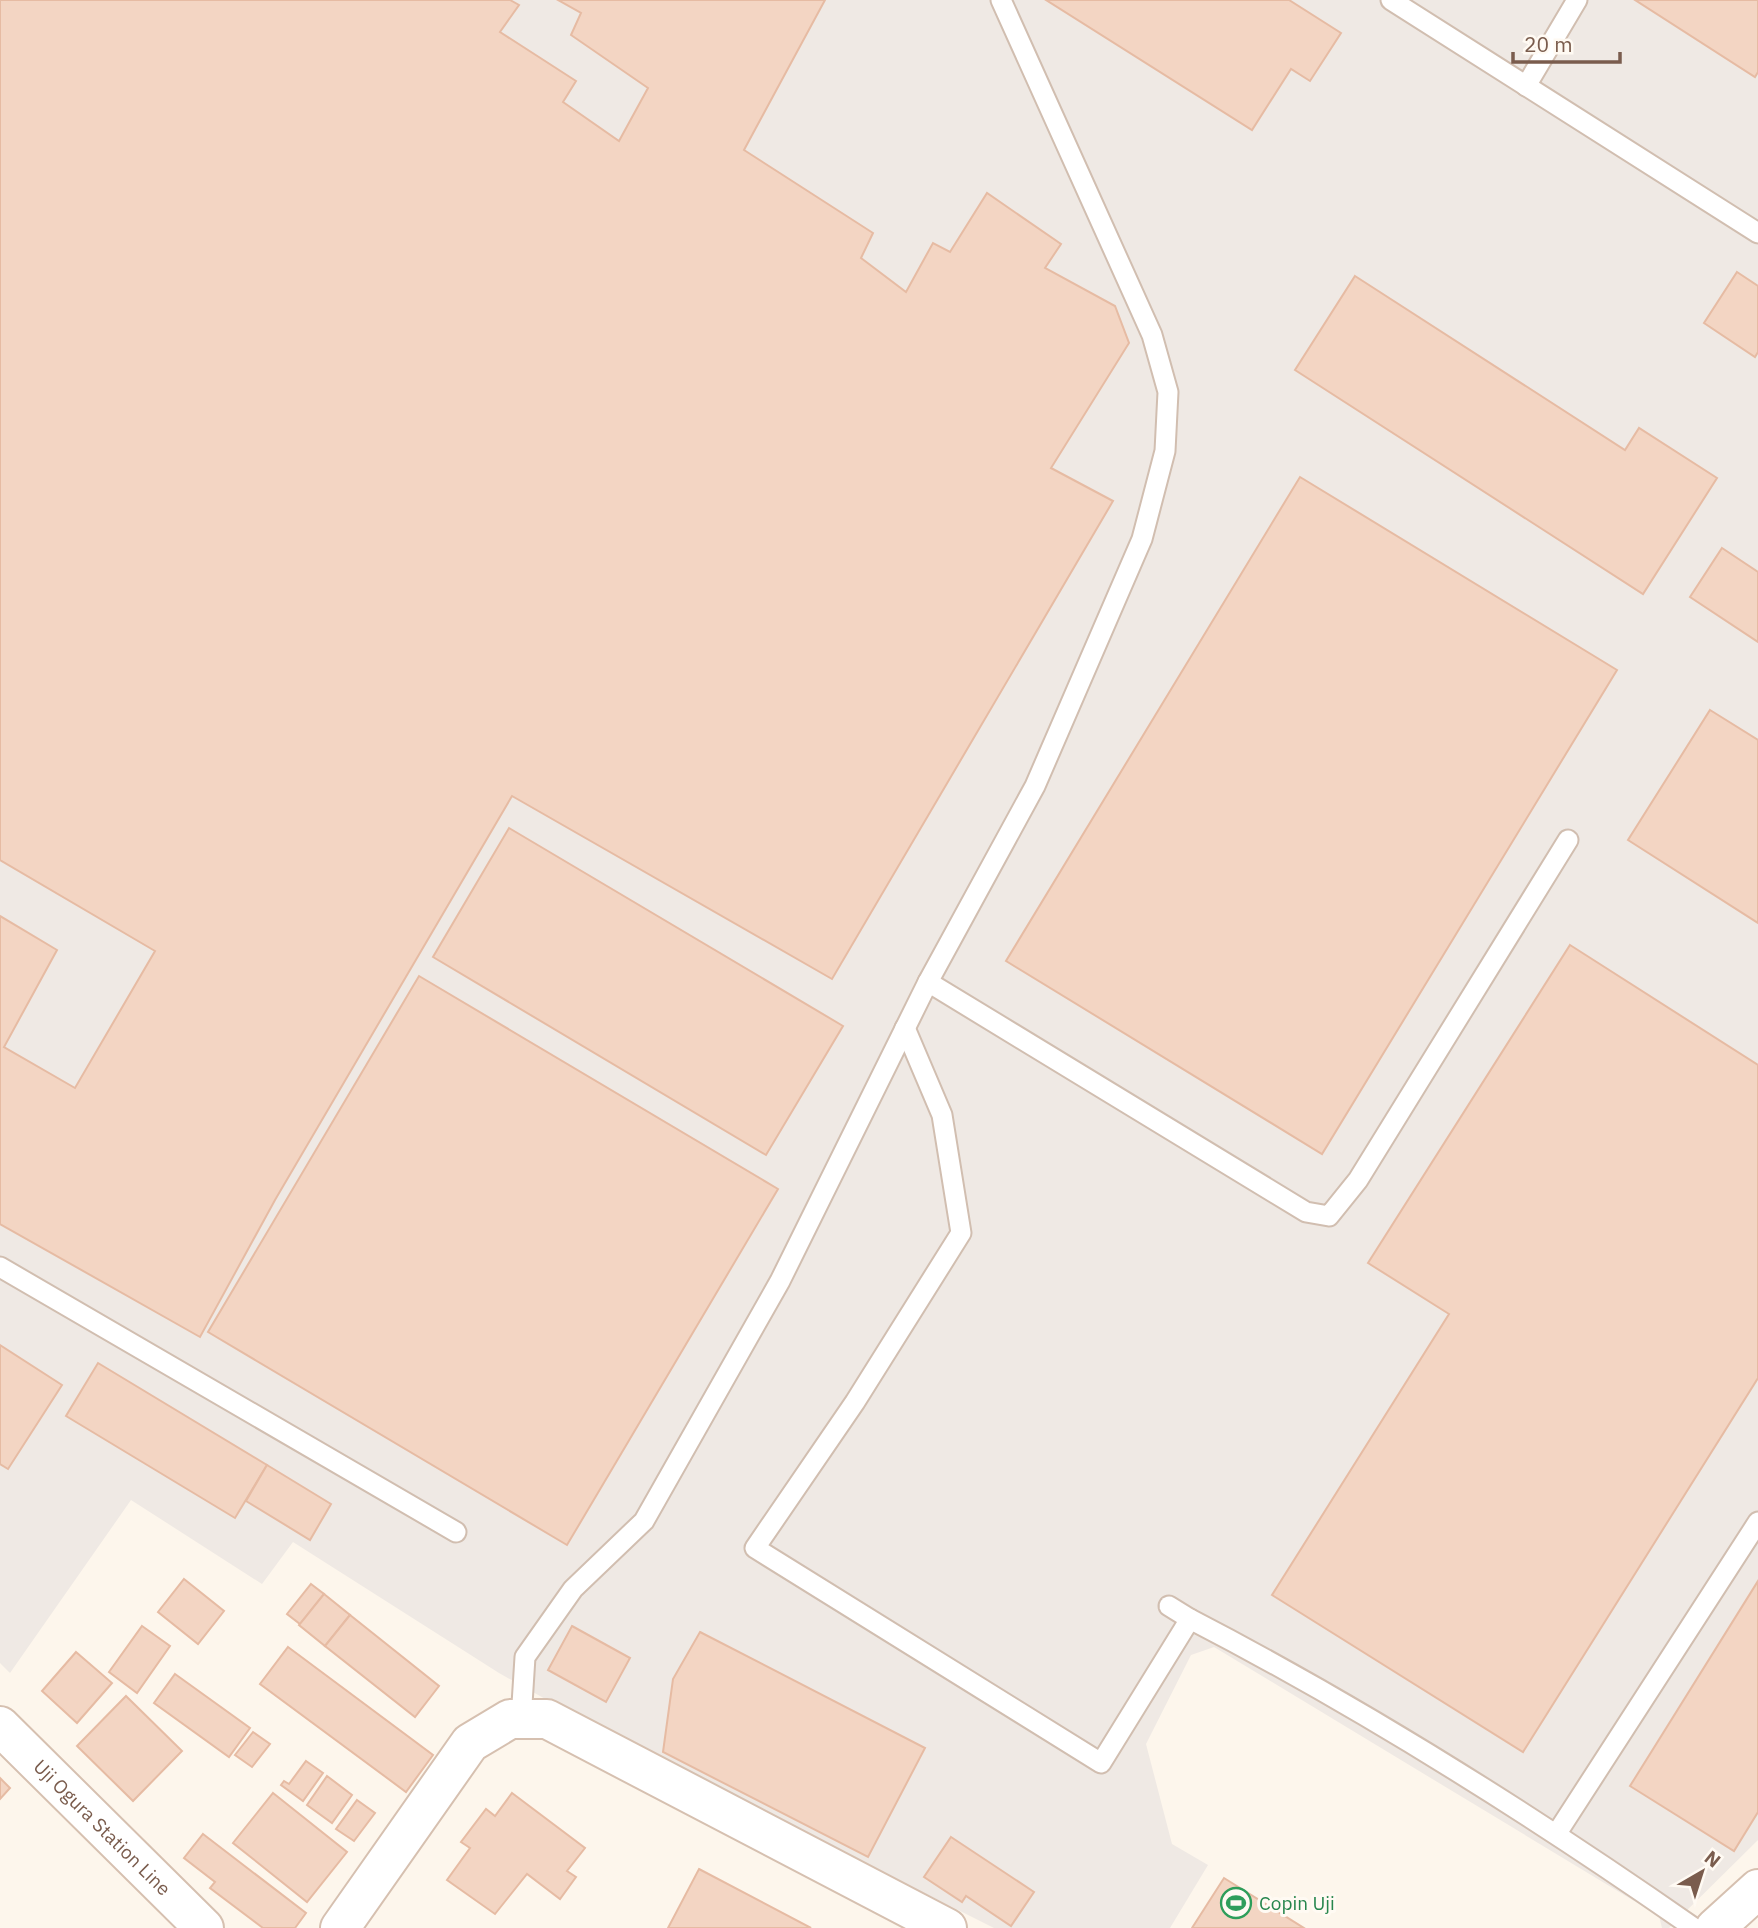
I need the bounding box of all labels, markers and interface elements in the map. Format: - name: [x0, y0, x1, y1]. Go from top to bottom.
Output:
- scale bar: [1513, 21, 1620, 65]
- text: 20 m: [1524, 30, 1573, 58]
- street label: Uji Ogura Station Line: [29, 1754, 176, 1900]
- north arrow: [1667, 1837, 1737, 1907]
- text: N: [1700, 1845, 1726, 1872]
- sports icon: Copin Uji: [1219, 1886, 1253, 1920]
- place label: Copin Uji: [1259, 1891, 1335, 1915]

